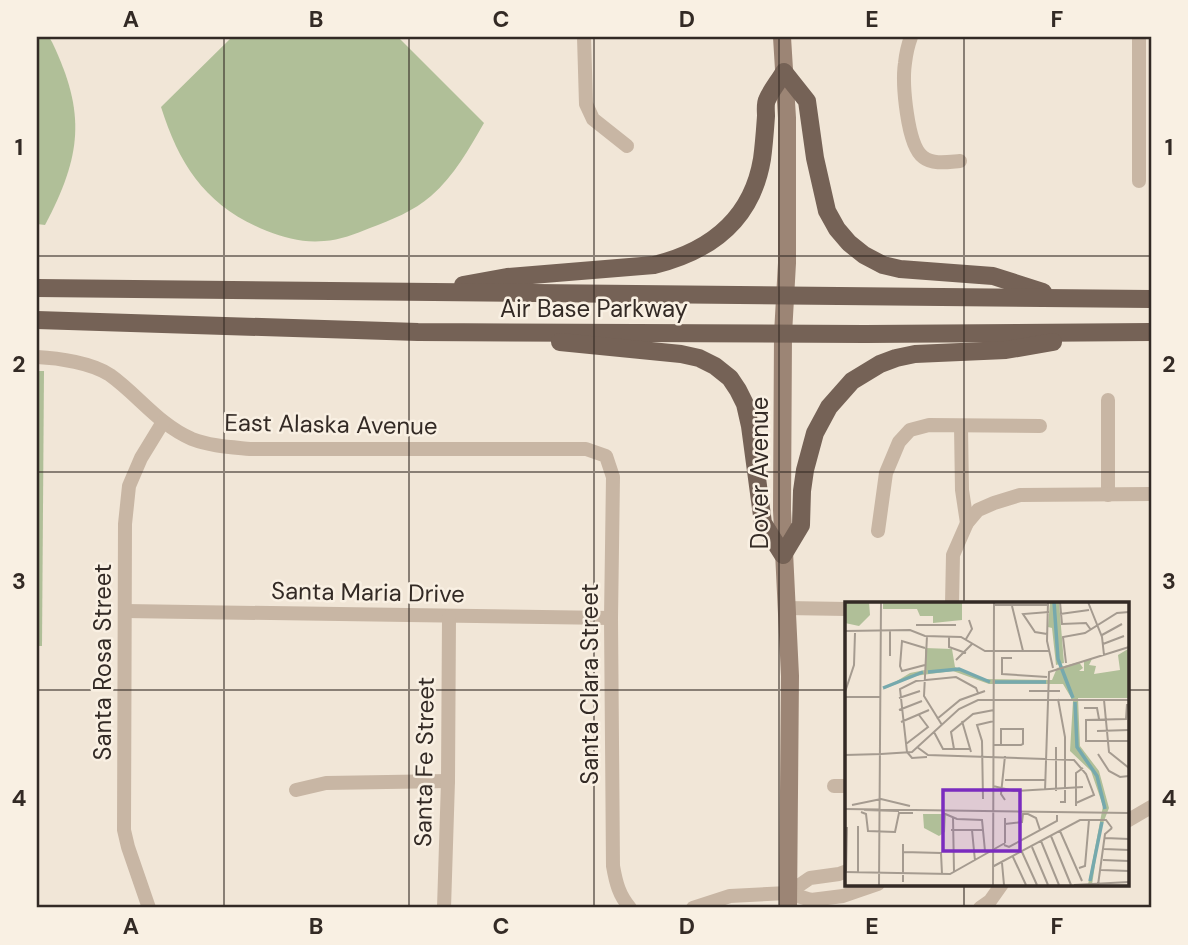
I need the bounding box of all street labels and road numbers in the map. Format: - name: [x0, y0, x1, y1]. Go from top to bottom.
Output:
- street label: Air Base Parkway: [500, 293, 688, 324]
- street label: Dover Avenue: [744, 397, 775, 549]
- street label: East Alaska Avenue: [224, 407, 438, 441]
- street label: Santa Rosa Street: [87, 564, 118, 760]
- street label: Santa Maria Drive: [271, 575, 465, 609]
- street label: Santa Clara Street: [574, 583, 605, 785]
- street label: Santa Fe Street: [407, 677, 441, 847]

